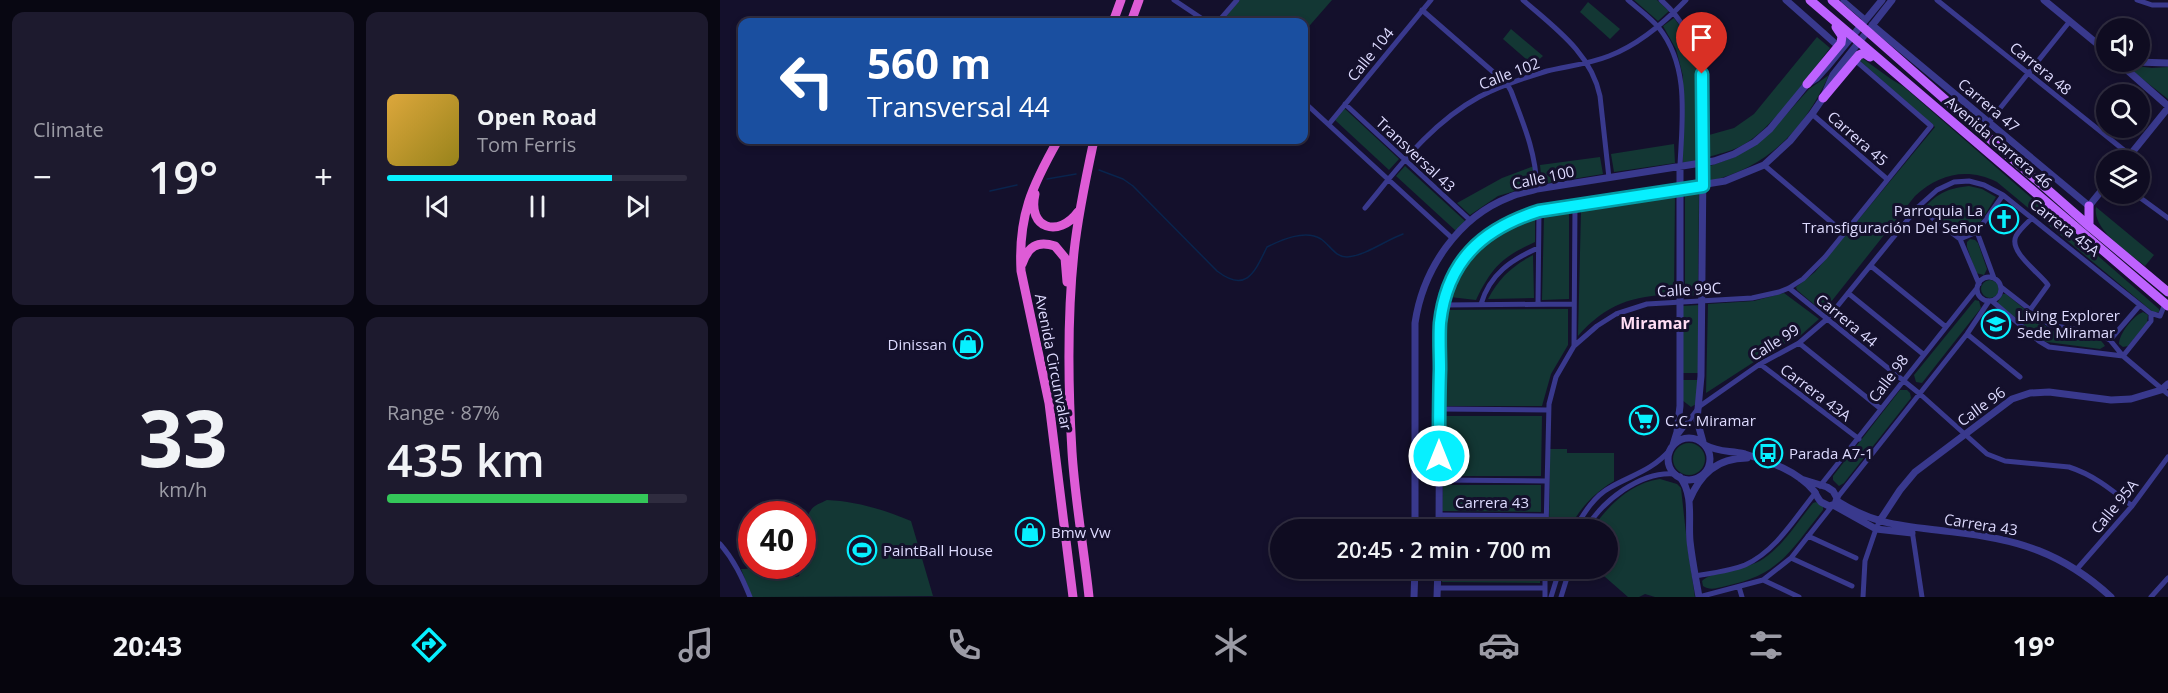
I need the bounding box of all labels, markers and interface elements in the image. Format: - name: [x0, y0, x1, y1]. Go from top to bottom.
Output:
- pin: [1676, 12, 1727, 74]
- map controls: [2096, 18, 2150, 204]
- button: sound: [2096, 18, 2150, 72]
- icon: arrive: [1685, 21, 1718, 54]
- street label: Calle 104: [1342, 23, 1398, 85]
- text: 560 m: [867, 34, 991, 91]
- street label: Carrera 48: [2006, 37, 2076, 99]
- icon: left: [768, 42, 846, 120]
- street label: Calle 102: [1476, 52, 1542, 94]
- street label: Carrera 47: [1954, 74, 2024, 136]
- button: search: [2096, 84, 2150, 138]
- text: Transversal 44: [867, 88, 1050, 125]
- street label: Avenida Carrera 46: [1941, 91, 2057, 193]
- text: Open Road: [477, 101, 597, 131]
- street label: Carrera 45: [1824, 106, 1892, 170]
- street label: Transversal 43: [1372, 112, 1460, 196]
- text: Climate: [33, 116, 104, 143]
- text: Tom Ferris: [477, 131, 576, 158]
- text: 19°: [148, 146, 218, 207]
- button: layers: [2096, 150, 2150, 204]
- text: −: [33, 154, 52, 199]
- text: +: [314, 154, 333, 199]
- street label: Calle 100: [1510, 161, 1576, 193]
- icon: previous: [421, 190, 454, 223]
- icon: pause: [521, 190, 554, 223]
- icon: next: [621, 190, 654, 223]
- street label: Carrera 45A: [2026, 193, 2104, 261]
- place label: Parroquia La Transfiguración Del Señor: [1802, 200, 1983, 237]
- church icon: Parroquia La Transfiguración Del Señor: [1988, 203, 2020, 235]
- street label: Calle 99C: [1656, 277, 1722, 301]
- street label: Carrera 44: [1812, 289, 1882, 351]
- street label: Avenida Circunvalar: [1031, 292, 1077, 432]
- place label: Living Explorer Sede Miramar: [2017, 305, 2120, 342]
- school or university icon: Living Explorer Sede Miramar: [1980, 308, 2012, 340]
- district label: Miramar: [1620, 312, 1690, 334]
- street label: Calle 99: [1745, 319, 1803, 365]
- shop icon: Dinissan: [952, 328, 984, 360]
- place label: Dinissan: [888, 334, 947, 354]
- street label: Calle 98: [1864, 350, 1912, 406]
- street label: Carrera 43A: [1777, 359, 1856, 425]
- street label: Calle 96: [1953, 382, 2009, 430]
- text: 33: [138, 384, 228, 490]
- text: Range · 87%: [387, 399, 500, 426]
- supermarket icon: C.C. Miramar: [1628, 404, 1660, 436]
- place label: C.C. Miramar: [1665, 410, 1756, 430]
- position arrow: [1407, 424, 1471, 488]
- text: 435 km: [387, 429, 545, 490]
- bus stop icon: Parada A7-1: [1752, 437, 1784, 469]
- place label: Parada A7-1: [1789, 443, 1874, 463]
- street label: Calle 95A: [2086, 474, 2142, 537]
- text: km/h: [159, 476, 207, 503]
- street label: Carrera 43: [1455, 492, 1529, 512]
- speed limit sign: 40: [738, 501, 816, 579]
- street label: Carrera 43: [1943, 508, 2019, 540]
- shop icon: Bmw Vw: [1014, 516, 1046, 548]
- place label: Bmw Vw: [1051, 522, 1111, 542]
- sports icon: PaintBall House: [846, 534, 878, 566]
- text: 20:45 · 2 min · 700 m: [1336, 534, 1552, 564]
- place label: PaintBall House: [883, 540, 993, 560]
- icon: directions: [408, 624, 450, 666]
- icon: music: [675, 624, 717, 666]
- icon: phone: [943, 624, 985, 666]
- icon: climate: [1210, 624, 1252, 666]
- icon: car: [1478, 624, 1520, 666]
- icon: filters: [1745, 624, 1787, 666]
- text: 20:43: [113, 627, 182, 664]
- text: 19°: [2013, 627, 2055, 664]

